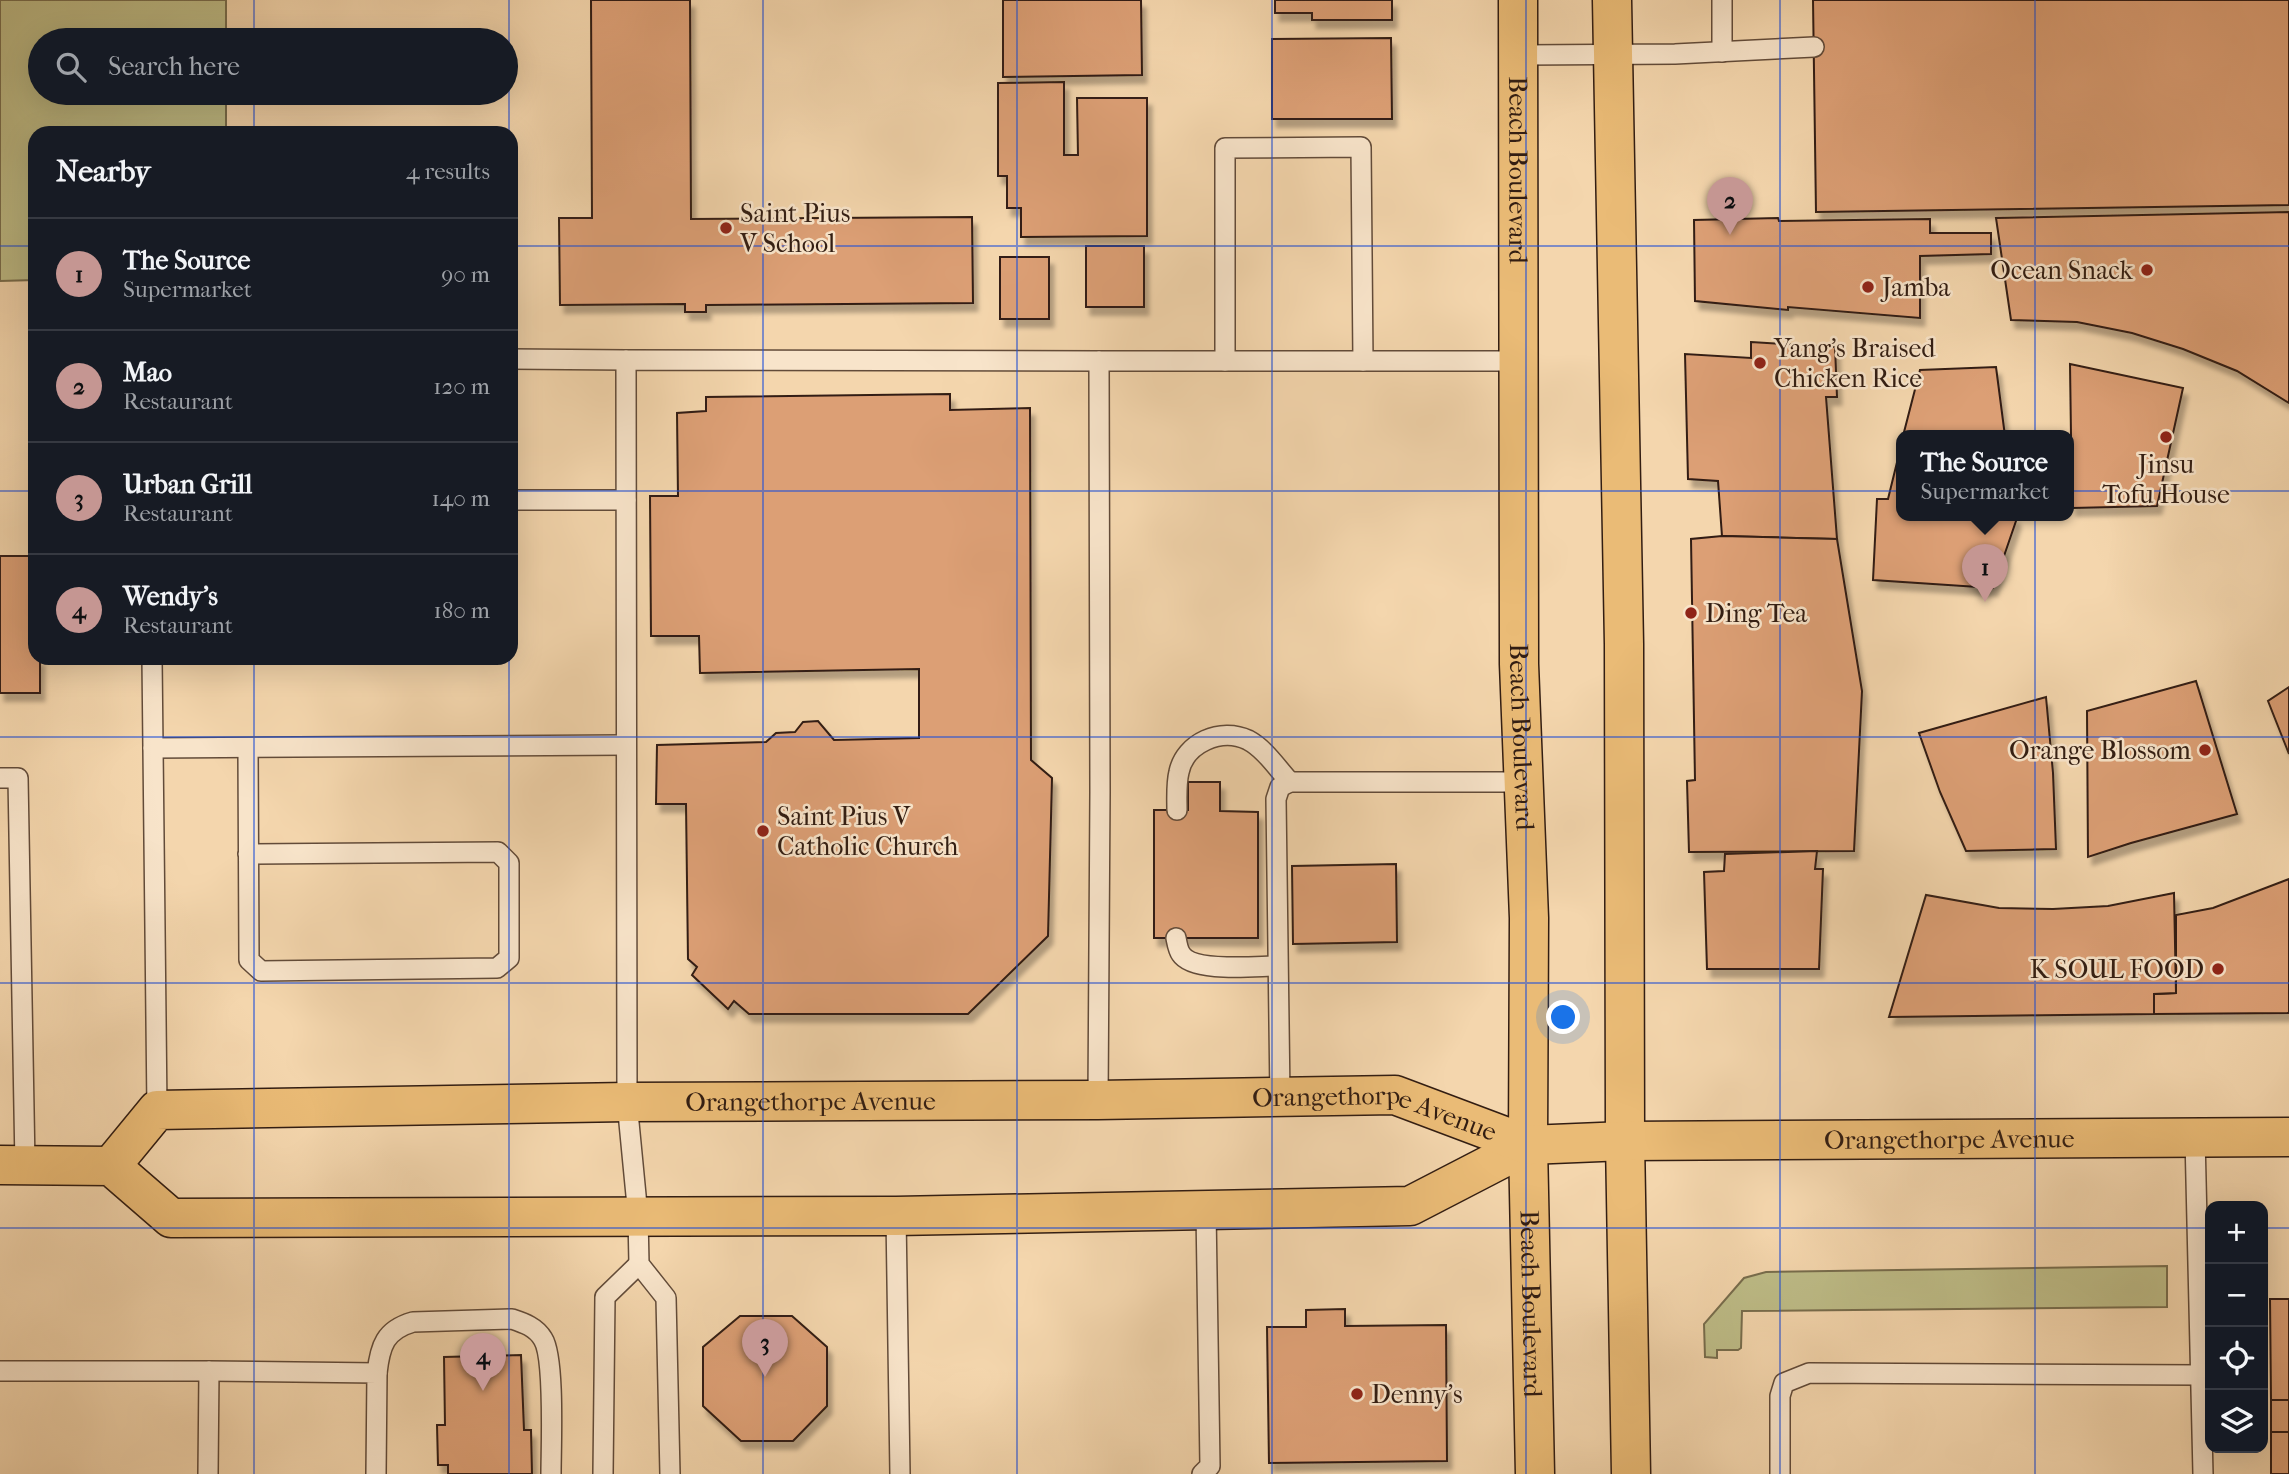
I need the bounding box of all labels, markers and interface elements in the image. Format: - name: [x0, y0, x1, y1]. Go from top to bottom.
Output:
- search box: [28, 28, 518, 105]
- icon: search: [52, 48, 90, 86]
- text: Search here: [108, 51, 240, 82]
- street label: Beach Boulevard: [1502, 76, 1533, 265]
- text: Nearby: [56, 154, 151, 189]
- text: 4 results: [406, 158, 490, 185]
- pin: 2: [1707, 177, 1753, 235]
- place label: Saint Pius V School: [739, 198, 850, 259]
- marker: Saint Pius V School: [718, 220, 734, 236]
- text: The Source: [123, 245, 250, 276]
- place label: Ocean Snack: [1990, 255, 2134, 286]
- text: 1: [75, 261, 83, 288]
- text: 90 m: [441, 261, 490, 288]
- marker: Ocean Snack: [2139, 262, 2155, 278]
- place label: Jamba: [1880, 272, 1951, 303]
- text: Supermarket: [123, 276, 252, 303]
- marker: Jamba: [1860, 279, 1876, 295]
- place label: Yang's Braised Chicken Rice: [1773, 333, 1936, 394]
- marker: Yang's Braised Chicken Rice: [1752, 355, 1768, 371]
- text: Mao: [123, 357, 172, 388]
- text: 2: [73, 373, 85, 400]
- text: 120 m: [433, 373, 490, 400]
- text: Restaurant: [123, 388, 233, 415]
- marker: Jinsu Tofu House: [2158, 429, 2174, 445]
- popup: [1896, 430, 2074, 521]
- text: The Source: [1921, 447, 2048, 478]
- place label: Jinsu Tofu House: [2102, 449, 2230, 510]
- text: Urban Grill: [123, 469, 252, 500]
- text: Supermarket: [1921, 478, 2049, 505]
- text: 3: [74, 485, 84, 512]
- text: 140 m: [431, 485, 490, 512]
- text: Restaurant: [123, 500, 233, 527]
- pin: 1: [1962, 544, 2008, 602]
- text: Wendy's: [123, 581, 218, 612]
- text: 4: [72, 597, 86, 624]
- text: 180 m: [433, 597, 490, 624]
- place label: Ding Tea: [1705, 598, 1808, 629]
- marker: Ding Tea: [1683, 605, 1699, 621]
- text: Restaurant: [123, 612, 233, 639]
- street label: Beach Boulevard: [1503, 643, 1541, 832]
- place label: Orange Blossom: [2009, 735, 2191, 766]
- marker: Orange Blossom: [2197, 742, 2213, 758]
- place label: Saint Pius V Catholic Church: [777, 801, 959, 862]
- marker: Saint Pius V Catholic Church: [755, 823, 771, 839]
- place label: K SOUL FOOD: [2030, 954, 2204, 985]
- marker: K SOUL FOOD: [2210, 961, 2226, 977]
- your location: [1546, 1000, 1580, 1034]
- street label: Orangethorpe Avenue: [1252, 1080, 1501, 1148]
- street label: Orangethorpe Avenue: [685, 1086, 936, 1118]
- street label: Orangethorpe Avenue: [1824, 1123, 2075, 1156]
- map controls: [2205, 1201, 2268, 1453]
- button: +: [2205, 1201, 2268, 1264]
- street label: Beach Boulevard: [1513, 1210, 1548, 1399]
- button: −: [2205, 1264, 2268, 1327]
- pin: 3: [742, 1319, 788, 1377]
- button: locate: [2205, 1327, 2268, 1390]
- pin: 4: [460, 1333, 506, 1391]
- place label: Denny's: [1371, 1379, 1462, 1410]
- marker: Denny's: [1349, 1386, 1365, 1402]
- button: layers: [2205, 1390, 2268, 1453]

